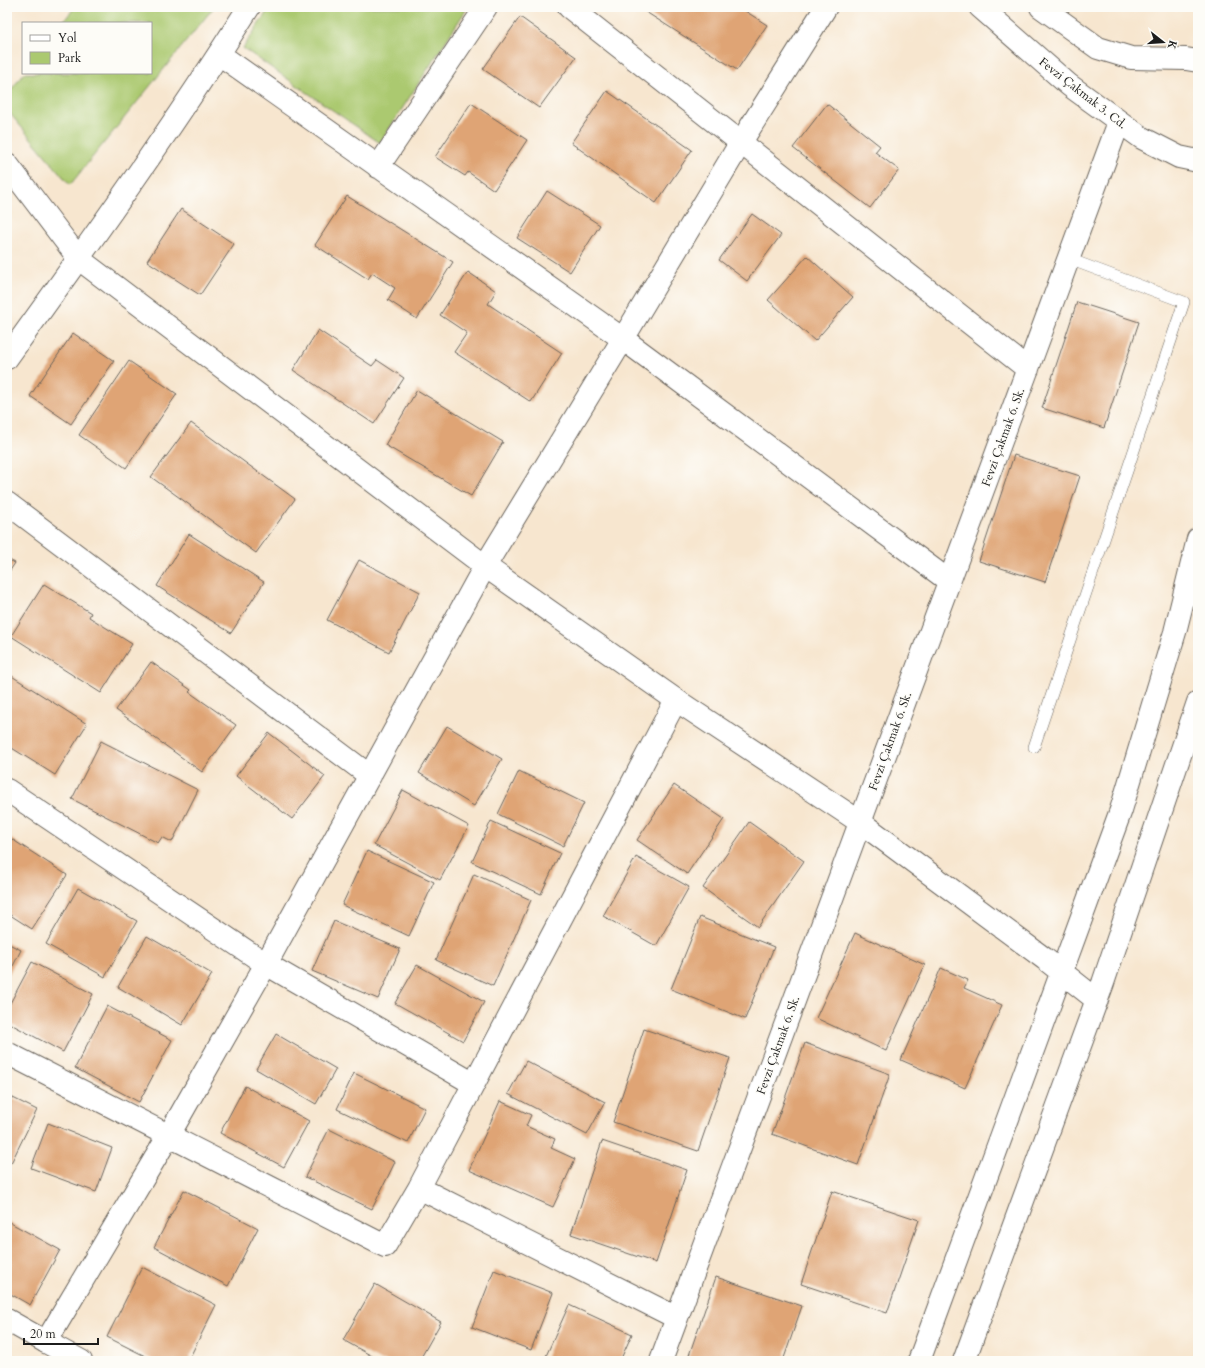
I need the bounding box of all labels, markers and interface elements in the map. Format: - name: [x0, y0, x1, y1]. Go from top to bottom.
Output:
- legend: [22, 22, 152, 74]
- north arrow: [1143, 22, 1183, 62]
- text: Yol: [58, 30, 77, 46]
- text: K: [1164, 38, 1181, 51]
- text: Park: [58, 50, 82, 66]
- street label: Fevzi Çakmak 3. Cd.: [1036, 54, 1130, 132]
- street label: Fevzi Çakmak 6. Sk.: [978, 385, 1028, 489]
- street label: Fevzi Çakmak 6. Sk.: [865, 689, 915, 793]
- street label: Fevzi Çakmak 6. Sk.: [753, 993, 803, 1097]
- scale bar: [24, 1320, 98, 1346]
- text: 20 m: [30, 1326, 57, 1342]

